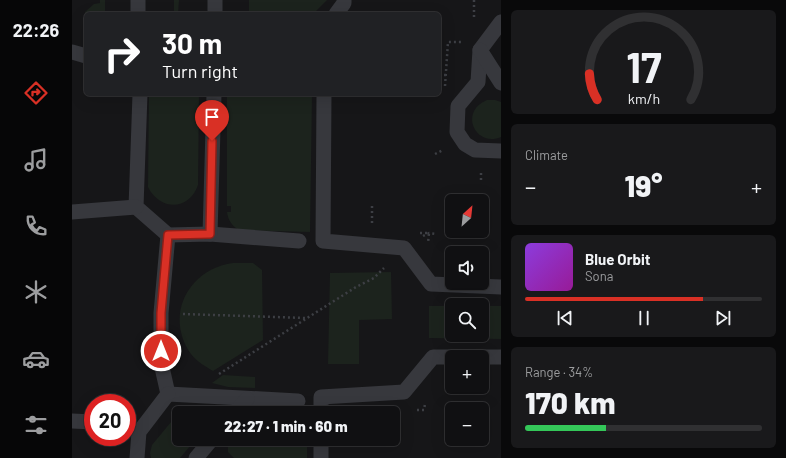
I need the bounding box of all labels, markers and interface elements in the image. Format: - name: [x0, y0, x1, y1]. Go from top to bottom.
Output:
- text: 22:26: [13, 19, 59, 41]
- text: 30 m: [162, 26, 222, 60]
- icon: right: [96, 28, 148, 80]
- text: 17: [626, 41, 662, 91]
- text: Turn right: [162, 60, 238, 82]
- icon: directions: [22, 79, 50, 107]
- text: km/h: [627, 90, 660, 107]
- pin: [195, 100, 229, 141]
- icon: arrive: [201, 106, 223, 128]
- icon: music: [22, 146, 50, 174]
- text: Climate: [525, 147, 568, 163]
- text: 19°: [625, 167, 662, 203]
- text: −: [525, 173, 536, 199]
- text: +: [751, 173, 762, 199]
- north arrow: [445, 194, 489, 238]
- map controls: [445, 194, 489, 446]
- icon: phone: [22, 212, 50, 240]
- button: sound: [445, 246, 489, 290]
- text: Blue Orbit: [585, 250, 650, 268]
- text: Sona: [585, 268, 613, 284]
- icon: climate: [22, 278, 50, 306]
- button: search: [445, 298, 489, 342]
- icon: previous: [554, 307, 576, 329]
- icon: pause: [633, 307, 655, 329]
- icon: next: [712, 307, 734, 329]
- position arrow: [140, 330, 182, 372]
- icon: car: [22, 345, 50, 373]
- button: +: [445, 350, 489, 394]
- text: Range · 34%: [525, 364, 593, 380]
- text: 170 km: [525, 384, 615, 420]
- speed limit sign: 20: [84, 394, 136, 446]
- button: −: [445, 402, 489, 446]
- icon: filters: [22, 411, 50, 439]
- text: 22:27 · 1 min · 60 m: [224, 417, 348, 435]

